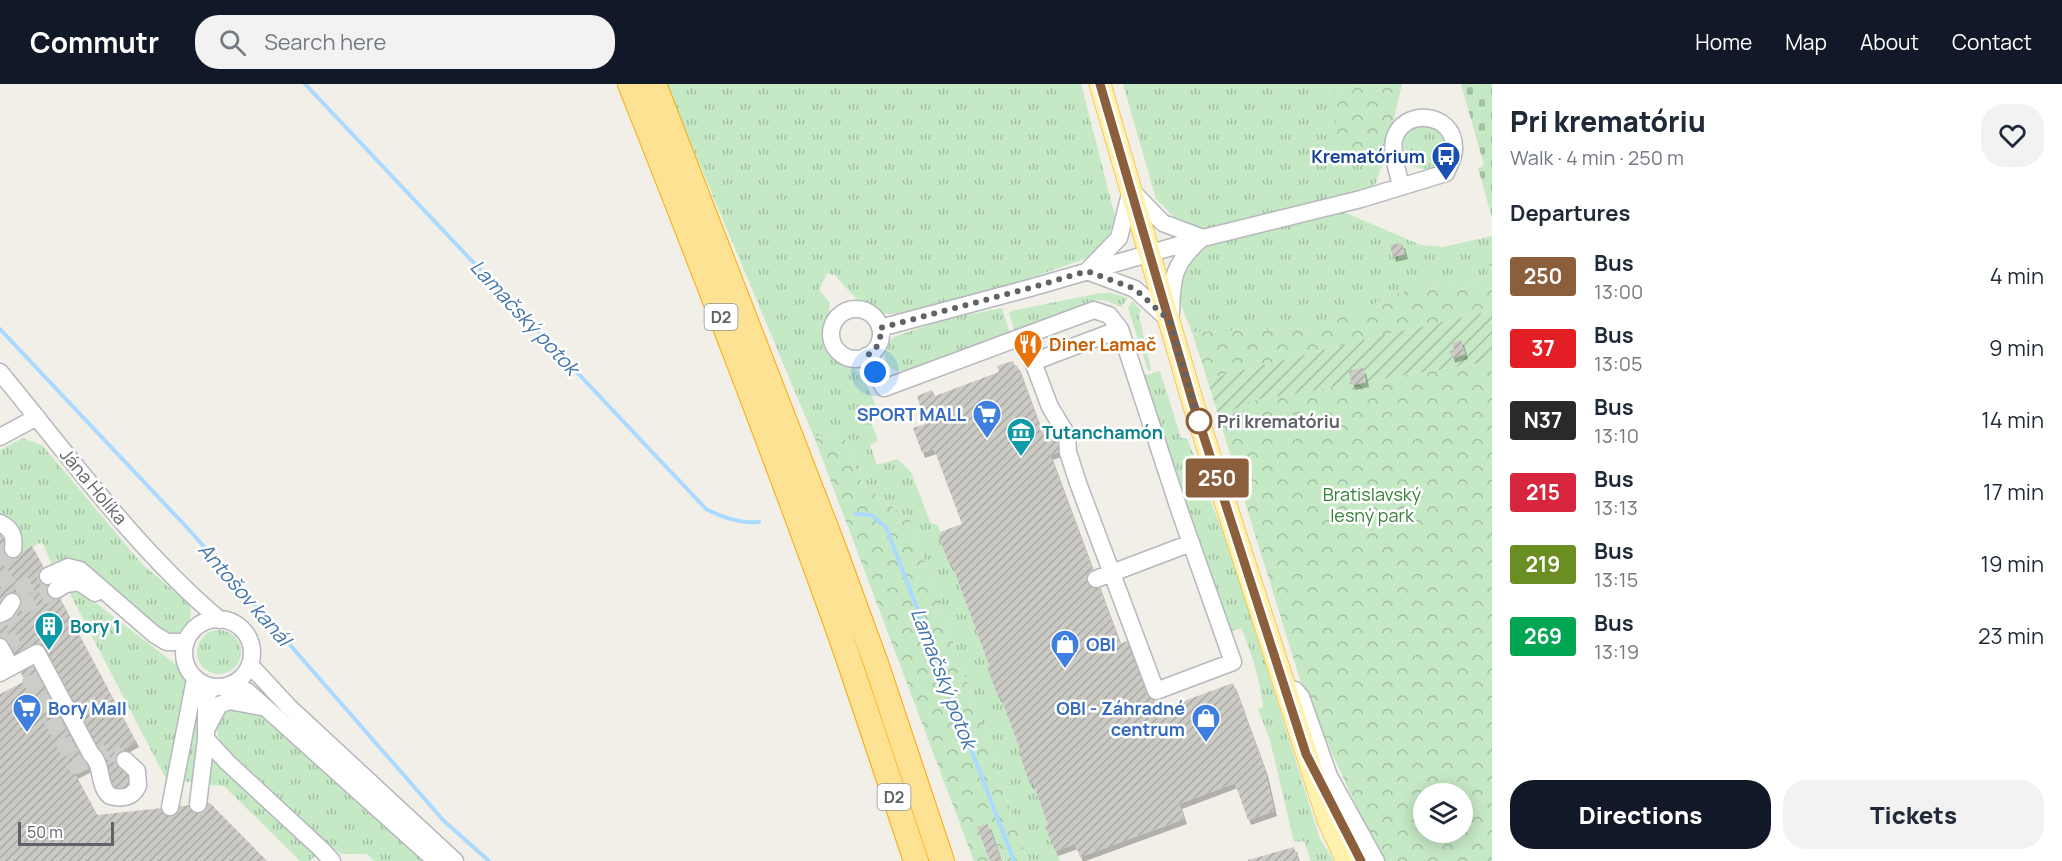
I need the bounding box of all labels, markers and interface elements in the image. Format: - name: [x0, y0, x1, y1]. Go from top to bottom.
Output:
- search box: [195, 15, 615, 69]
- text: Commutr: [30, 23, 159, 61]
- icon: search: [216, 26, 249, 59]
- text: Search here: [264, 27, 386, 57]
- text: Home: [1695, 28, 1752, 56]
- text: Map: [1785, 28, 1827, 56]
- text: About: [1860, 28, 1919, 56]
- text: Contact: [1952, 28, 2032, 56]
- text: Pri krematóriu: [1510, 102, 1706, 140]
- button: heart: [1981, 104, 2044, 167]
- bus stop icon: Krematórium: [1430, 140, 1462, 182]
- place label: Krematórium: [1311, 144, 1425, 168]
- text: Walk · 4 min · 250 m: [1510, 144, 1684, 171]
- text: Departures: [1510, 198, 1630, 228]
- text: Bus: [1594, 248, 1634, 278]
- water label: Lamačský potok: [464, 254, 588, 383]
- text: 4 min: [1990, 261, 2044, 291]
- text: 250: [1524, 262, 1562, 290]
- text: 13:00: [1594, 278, 1643, 305]
- road number: D2: [704, 304, 738, 330]
- text: Bus: [1594, 320, 1634, 350]
- restaurant icon: Diner Lamač: [1012, 328, 1044, 370]
- place label: Diner Lamač: [1049, 332, 1156, 356]
- text: 9 min: [1989, 333, 2044, 363]
- text: 37: [1531, 334, 1555, 362]
- text: 13:05: [1594, 350, 1643, 377]
- your location: [860, 357, 890, 387]
- text: Bus: [1594, 392, 1634, 422]
- supermarket icon: SPORT MALL: [971, 398, 1003, 440]
- place label: SPORT MALL: [857, 402, 966, 426]
- text: 14 min: [1981, 405, 2044, 435]
- text: N37: [1524, 406, 1562, 434]
- marker: Pri krematóriu: [1186, 408, 1212, 434]
- place label: Pri krematóriu: [1217, 409, 1340, 433]
- museum icon: Tutanchamón: [1005, 416, 1037, 458]
- place label: Tutanchamón: [1042, 420, 1163, 444]
- text: 13:10: [1594, 422, 1639, 449]
- street label: Jána Holíka: [55, 443, 133, 529]
- line badge: 250: [1182, 458, 1252, 498]
- text: 250: [1198, 464, 1236, 492]
- text: Bus: [1594, 464, 1634, 494]
- text: 17 min: [1983, 477, 2044, 507]
- text: 215: [1526, 478, 1560, 506]
- park label: Bratislavský lesný park: [1323, 482, 1422, 527]
- text: 13:13: [1594, 494, 1638, 521]
- text: Bus: [1594, 536, 1634, 566]
- water label: Antošov kanál: [193, 537, 299, 653]
- text: 19 min: [1981, 549, 2044, 579]
- text: 219: [1526, 550, 1560, 578]
- text: 13:15: [1594, 566, 1638, 593]
- water label: Lamačský potok: [905, 604, 984, 755]
- text: Bus: [1594, 608, 1634, 638]
- building icon: Bory 1: [33, 610, 65, 652]
- place label: Bory 1: [70, 614, 121, 638]
- text: 23 min: [1978, 621, 2044, 651]
- text: 269: [1524, 622, 1562, 650]
- shop icon: OBI: [1049, 628, 1081, 670]
- place label: OBI: [1086, 632, 1116, 656]
- text: 13:19: [1594, 638, 1639, 665]
- supermarket icon: Bory Mall: [11, 692, 43, 734]
- place label: Bory Mall: [48, 696, 127, 720]
- place label: OBI - Záhradné centrum: [1056, 696, 1185, 741]
- shop icon: OBI - Záhradné centrum: [1190, 702, 1222, 744]
- button: Directions: [1510, 780, 1771, 849]
- button: Tickets: [1783, 780, 2044, 849]
- map controls: [1413, 783, 1473, 843]
- button: layers: [1413, 783, 1473, 843]
- road number: D2: [878, 784, 910, 810]
- scale bar: [18, 819, 114, 846]
- text: 50 m: [27, 821, 63, 843]

